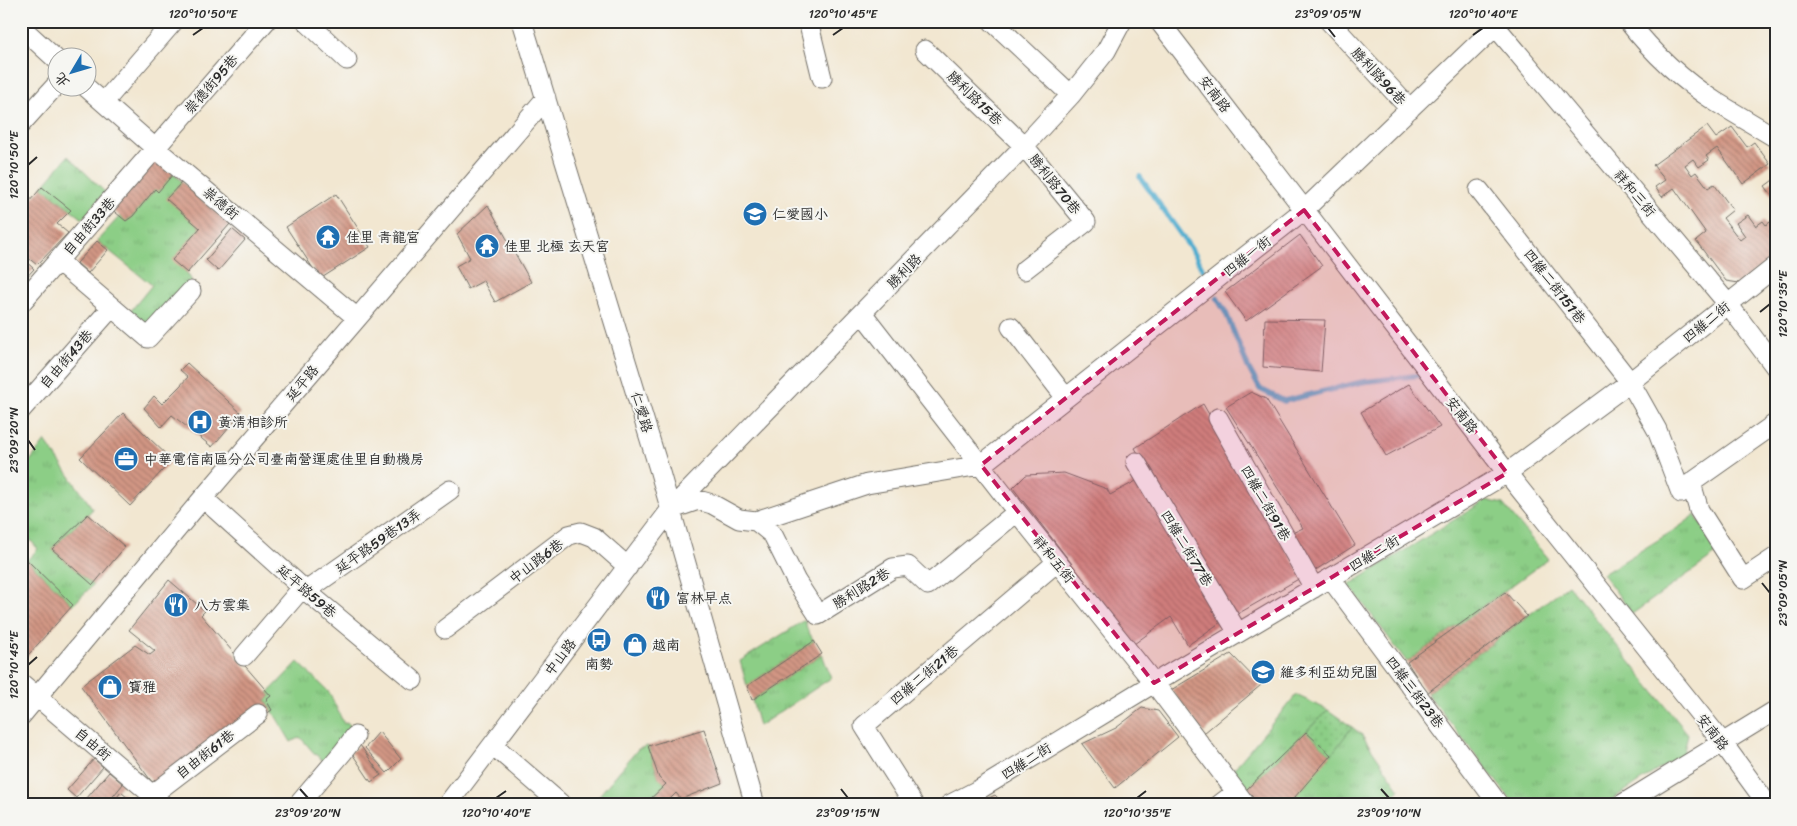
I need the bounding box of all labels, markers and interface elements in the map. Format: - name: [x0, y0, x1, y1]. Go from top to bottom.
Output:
- text: 120°10'50"E: [169, 3, 239, 25]
- text: 120°10'45"E: [809, 3, 879, 25]
- text: 23°09'05"N: [1295, 3, 1362, 25]
- text: 120°10'40"E: [1449, 3, 1519, 25]
- street label: 勝利路96巷: [1345, 41, 1413, 112]
- north arrow: [48, 48, 98, 98]
- street label: 崇德街95巷: [178, 48, 245, 120]
- street label: 勝利路15巷: [941, 65, 1009, 133]
- text: 北: [48, 66, 76, 93]
- street label: 安南路: [1192, 70, 1237, 119]
- text: 120°10'50"E: [3, 129, 25, 199]
- street label: 勝利路70巷: [1022, 148, 1088, 221]
- street label: 祥和三街: [1607, 164, 1662, 223]
- street label: 祟德街: [197, 180, 245, 226]
- street label: 自由街33巷: [57, 190, 123, 261]
- school or university icon: 仁愛國小: [742, 201, 768, 227]
- place label: 仁愛國小: [772, 202, 828, 227]
- temple icon: 佳里 青龍宮: [315, 224, 341, 250]
- place label: 佳里 青龍宮: [346, 225, 420, 250]
- street label: 四維一街: [1218, 229, 1277, 283]
- temple icon: 佳里 北極 玄天宮: [474, 233, 500, 259]
- place label: 佳里 北極 玄天宮: [504, 234, 609, 259]
- street label: 四維二街151巷: [1517, 243, 1593, 330]
- street label: 勝利路: [881, 248, 928, 295]
- text: 120°10'35"E: [1772, 269, 1794, 338]
- street label: 四維二街: [1677, 295, 1736, 350]
- street label: 自由街43巷: [33, 323, 100, 395]
- street label: 延平路: [279, 359, 325, 407]
- street label: 仁愛路: [623, 388, 660, 436]
- street label: 安南路: [1439, 391, 1484, 440]
- text: 23°09'20"N: [3, 406, 25, 473]
- hospital icon: 黃清相診所: [187, 409, 213, 435]
- place label: 黃清相診所: [218, 410, 288, 435]
- office icon: 中華電信南區分公司臺南營運處佳里自動機房: [113, 446, 139, 472]
- place label: 中華電信南區分公司臺南營運處佳里自動機房: [144, 447, 424, 472]
- street label: 四維二街91巷: [1234, 460, 1298, 547]
- street label: 延平路59巷13弄: [330, 502, 427, 581]
- street label: 四維二街77巷: [1154, 505, 1220, 592]
- street label: 四維二街: [1344, 528, 1405, 579]
- street label: 祥和五街: [1026, 530, 1081, 589]
- street label: 中山路6巷: [503, 532, 570, 591]
- street label: 延平路59巷: [271, 558, 343, 625]
- text: 23°09'05"N: [1772, 559, 1794, 626]
- street label: 勝利路2巷: [827, 560, 896, 616]
- restaurant icon: 富林早点: [645, 585, 671, 611]
- place label: 富林早点: [676, 586, 732, 611]
- restaurant icon: 八方雲集: [163, 592, 189, 618]
- place label: 八方雲集: [194, 593, 250, 618]
- bus stop icon: 南勢: [586, 627, 612, 653]
- text: 120°10'45"E: [3, 629, 25, 699]
- shop icon: 越南: [622, 632, 648, 658]
- street label: 中山路: [538, 633, 583, 682]
- place label: 越南: [652, 633, 680, 658]
- street label: 四維二街21巷: [884, 638, 965, 712]
- street label: 四維三街23巷: [1379, 651, 1451, 735]
- place label: 南勢: [585, 652, 613, 677]
- school or university icon: 維多利亞幼兒園: [1250, 659, 1276, 685]
- place label: 維多利亞幼兒園: [1280, 660, 1378, 685]
- shop icon: 寶雅: [97, 674, 123, 700]
- place label: 寶雅: [128, 675, 156, 700]
- street label: 安南路: [1690, 708, 1735, 757]
- street label: 自由街: [69, 721, 117, 767]
- street label: 自由街61巷: [170, 722, 241, 786]
- street label: 四維二街: [996, 736, 1057, 787]
- text: 23°09'20"N: [275, 802, 342, 824]
- text: 120°10'40"E: [462, 802, 532, 824]
- text: 23°09'15"N: [816, 802, 881, 824]
- text: 120°10'35"E: [1103, 802, 1172, 824]
- text: 23°09'10"N: [1357, 802, 1422, 824]

